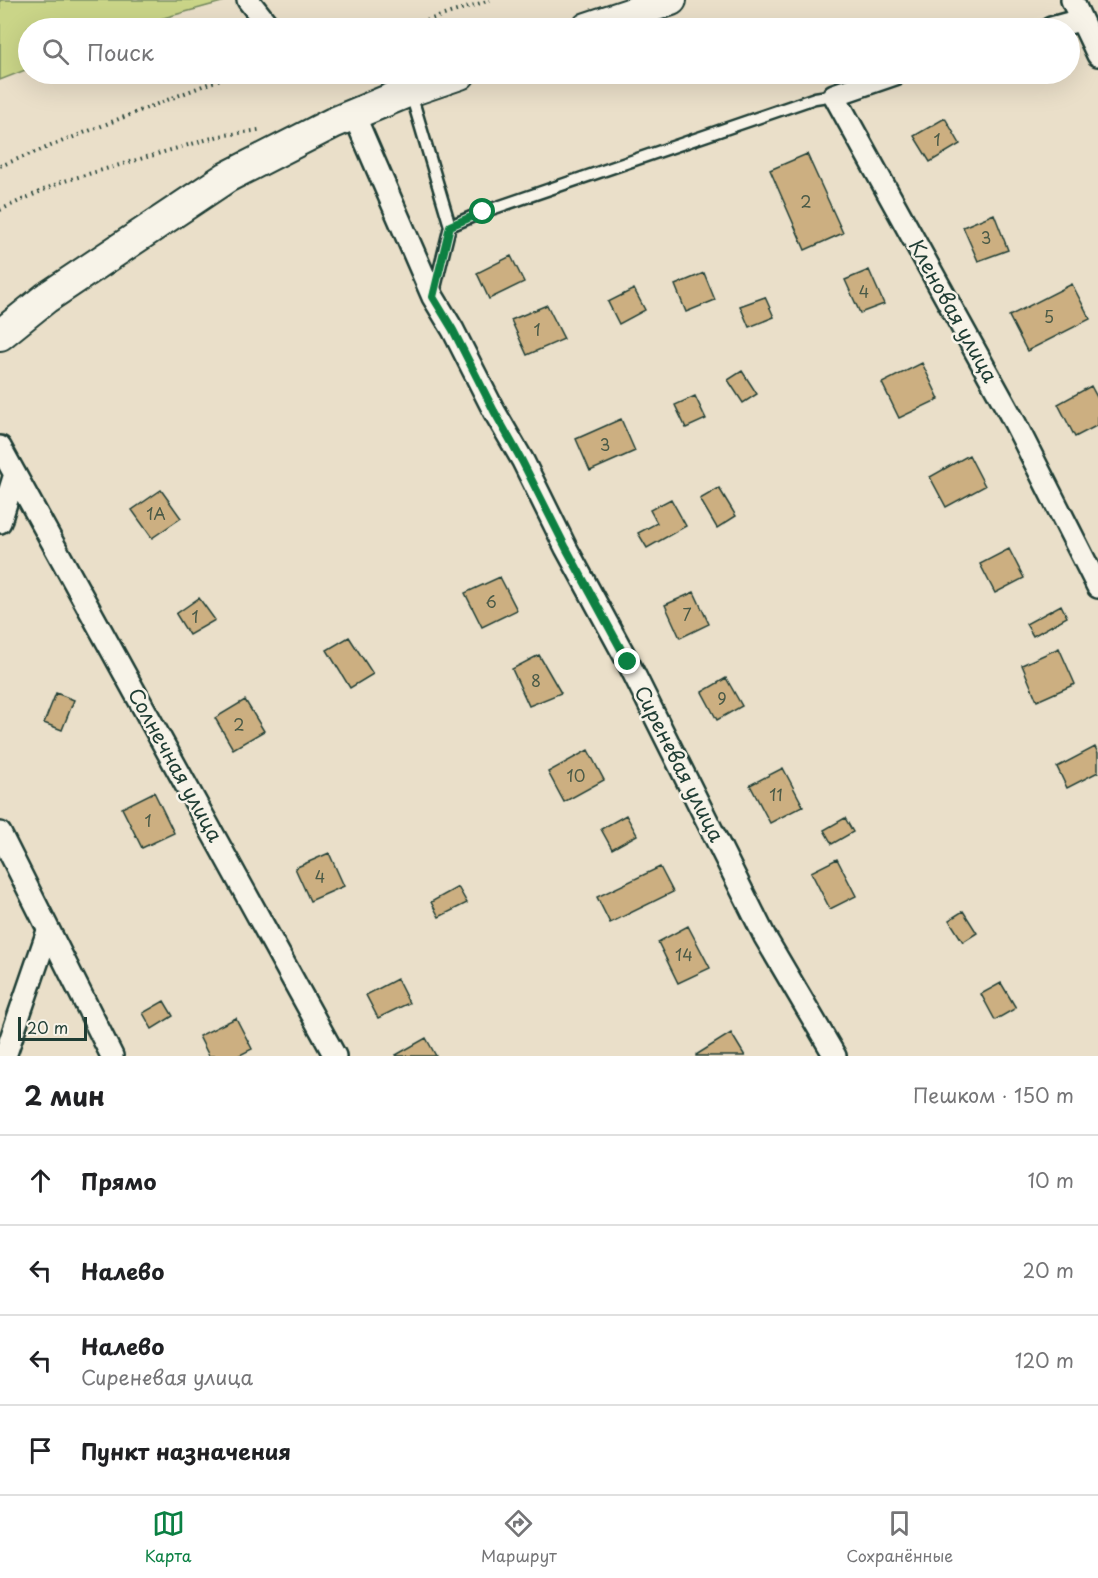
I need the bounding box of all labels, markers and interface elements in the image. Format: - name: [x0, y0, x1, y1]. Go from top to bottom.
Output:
- search box: [18, 18, 1080, 84]
- icon: search: [39, 35, 72, 68]
- text: Поиск: [87, 35, 154, 68]
- house number: 1: [933, 127, 941, 151]
- house number: 2: [800, 189, 812, 213]
- route start: [469, 198, 495, 224]
- house number: 3: [981, 225, 991, 249]
- street label: Кленовая улица: [902, 233, 1006, 388]
- house number: 4: [859, 279, 869, 303]
- house number: 5: [1044, 304, 1054, 328]
- house number: 1: [533, 317, 541, 341]
- house number: 3: [600, 432, 610, 456]
- house number: 1А: [146, 501, 166, 525]
- house number: 6: [485, 589, 497, 613]
- house number: 7: [682, 602, 692, 626]
- house number: 1: [191, 604, 199, 628]
- route end: [614, 648, 640, 674]
- house number: 8: [531, 668, 541, 692]
- street label: Сиреневая улица: [627, 680, 732, 847]
- street label: Солнечная улица: [121, 682, 231, 847]
- house number: 9: [717, 686, 727, 710]
- house number: 2: [233, 712, 245, 736]
- house number: 10: [567, 763, 585, 787]
- house number: 11: [769, 782, 783, 806]
- house number: 1: [144, 808, 152, 832]
- house number: 4: [315, 864, 325, 888]
- house number: 14: [675, 942, 693, 966]
- scale bar: [18, 1014, 87, 1042]
- text: 20 m: [27, 1015, 68, 1039]
- text: 2 мин: [24, 1076, 105, 1115]
- text: Пешком · 150 m: [913, 1080, 1074, 1110]
- icon: ahead: [24, 1164, 57, 1197]
- text: Прямо: [81, 1164, 156, 1197]
- text: 10 m: [1027, 1165, 1074, 1195]
- icon: left: [24, 1254, 57, 1287]
- text: Налево: [81, 1254, 164, 1287]
- text: 20 m: [1022, 1255, 1074, 1285]
- text: Налево: [81, 1329, 164, 1362]
- icon: left: [24, 1344, 57, 1377]
- text: 120 m: [1015, 1345, 1074, 1375]
- text: Сиреневая улица: [81, 1362, 253, 1392]
- icon: arrive: [24, 1434, 57, 1467]
- text: Пункт назначения: [81, 1434, 291, 1467]
- tab: Карта: [145, 1507, 192, 1567]
- tab: Маршрут: [481, 1507, 557, 1567]
- tab: Сохранённые: [846, 1507, 953, 1567]

